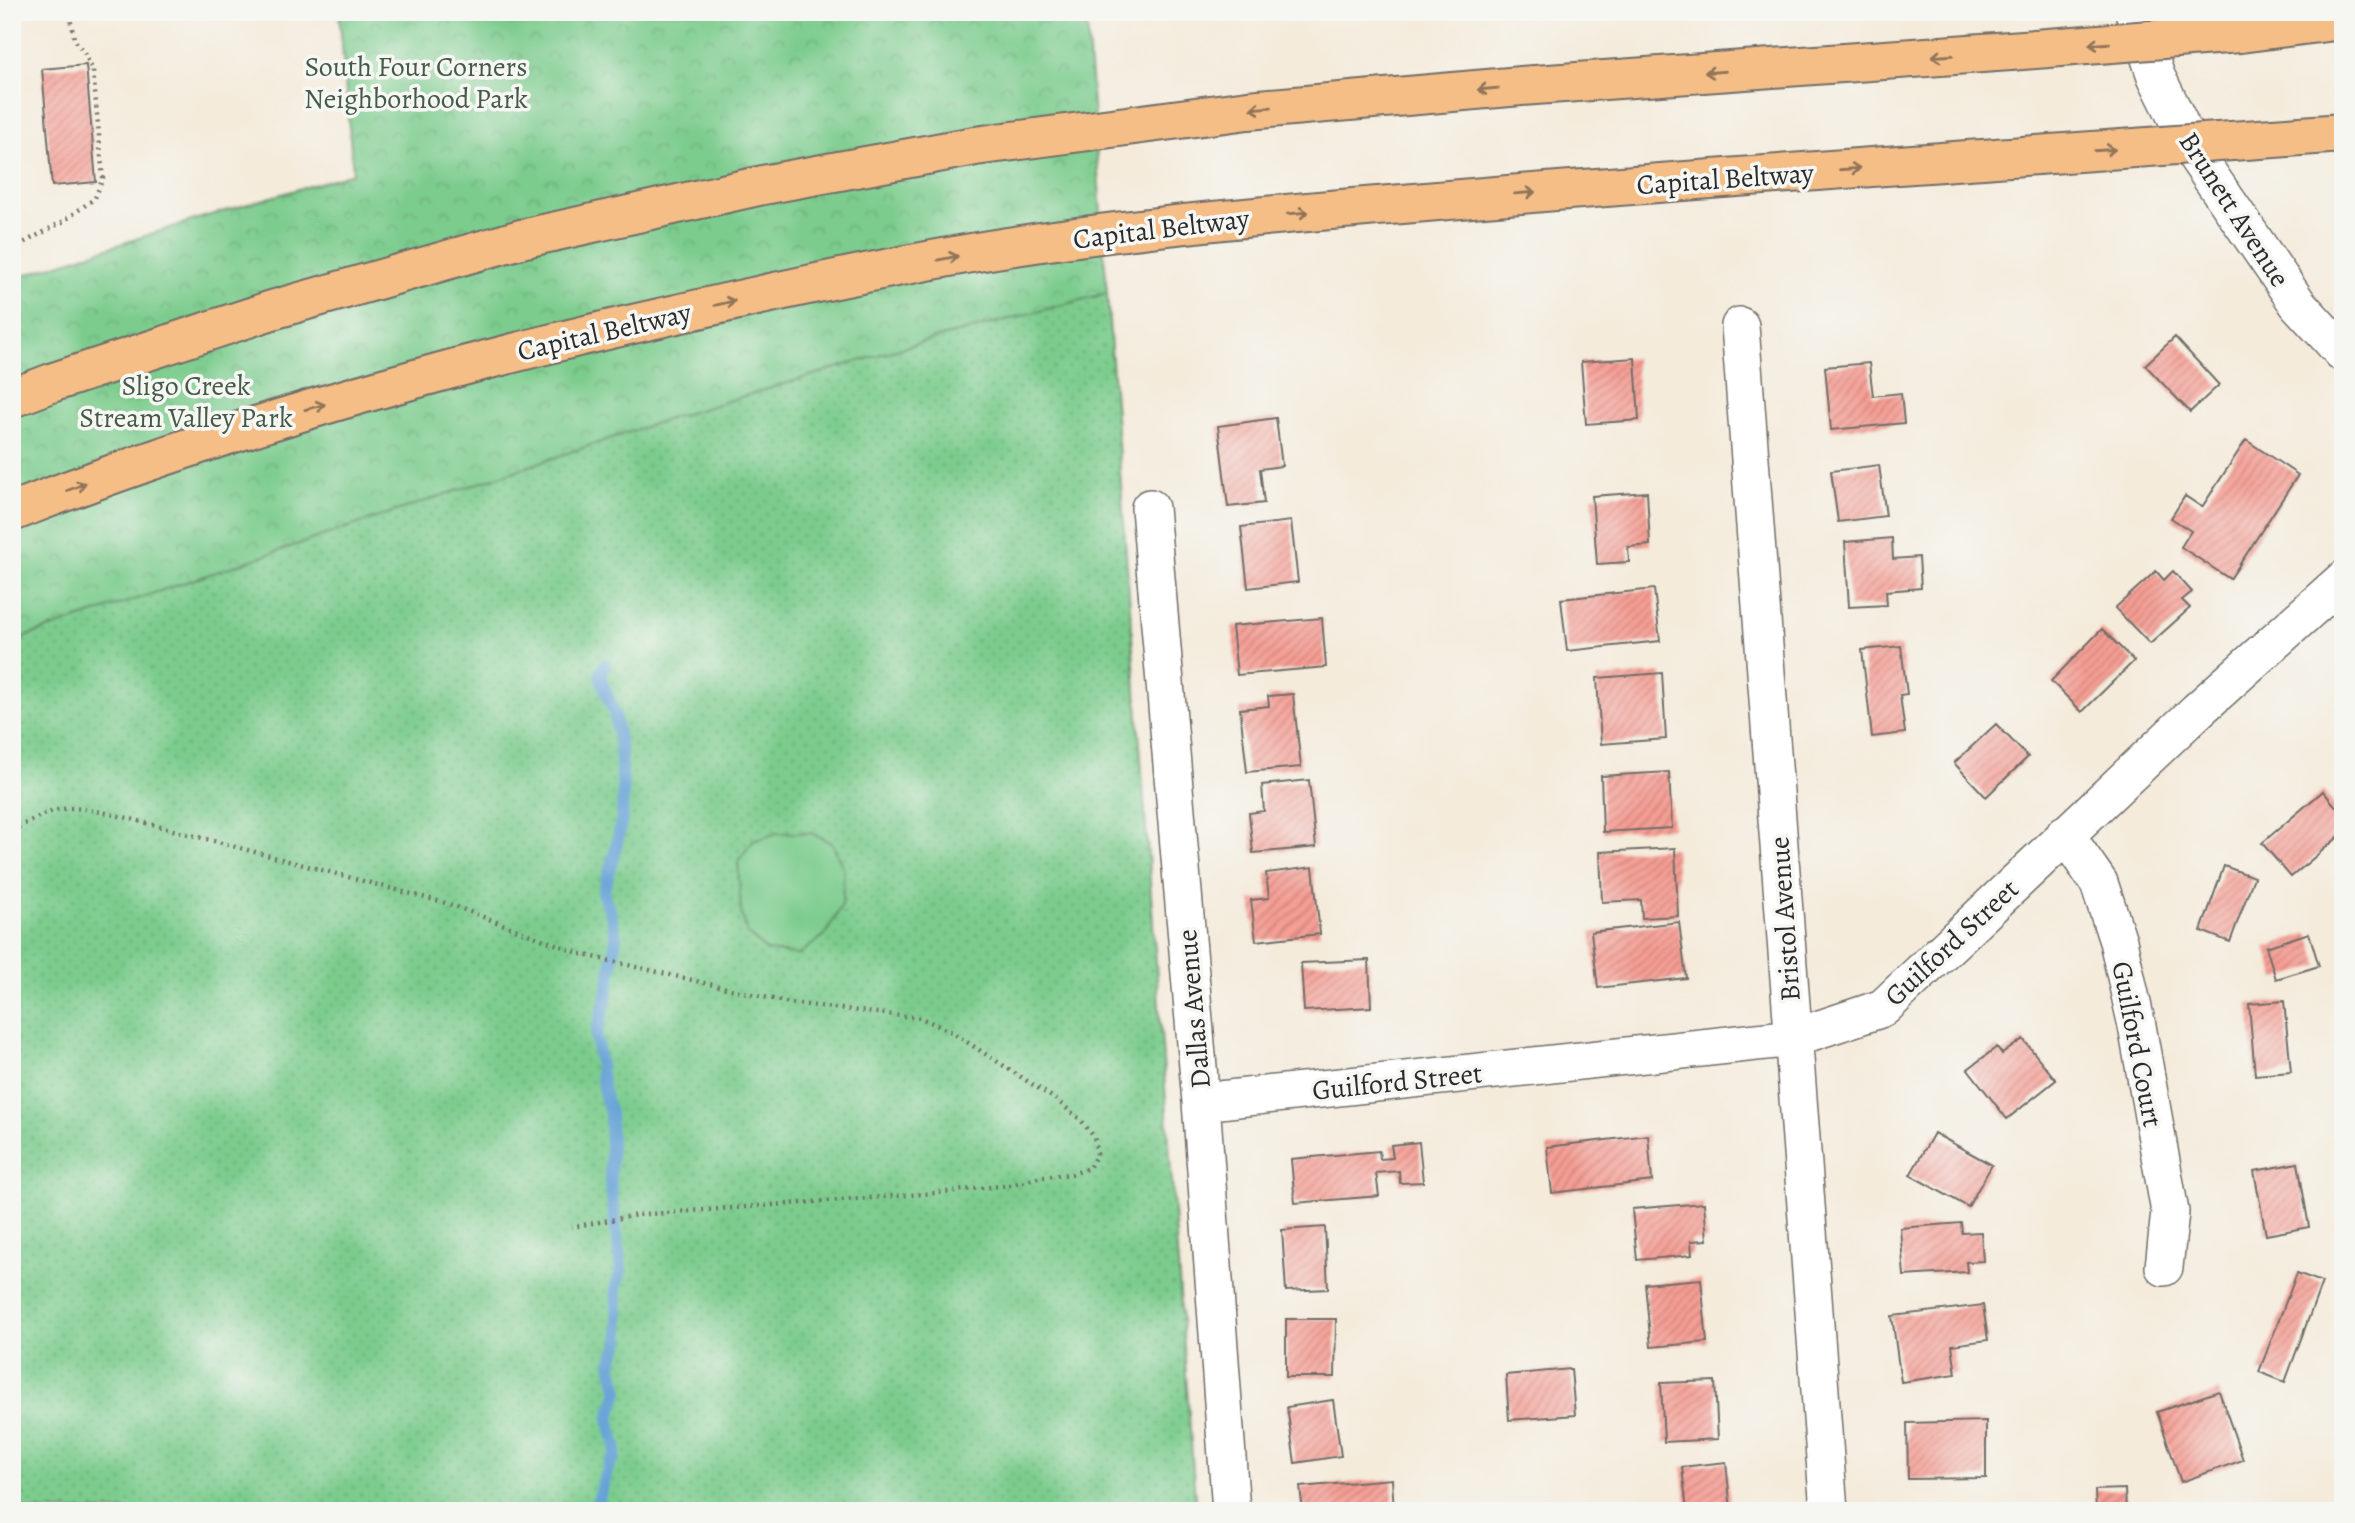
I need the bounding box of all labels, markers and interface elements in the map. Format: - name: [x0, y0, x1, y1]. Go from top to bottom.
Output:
- one-way arrow: [2088, 38, 2111, 51]
- park label: South Four Corners Neighborhood Park: [304, 48, 528, 118]
- one-way arrow: [1931, 50, 1954, 63]
- one-way arrow: [1704, 66, 1727, 79]
- one-way arrow: [1477, 83, 1500, 96]
- one-way arrow: [1251, 102, 1273, 115]
- street label: Brunett Avenue: [2170, 125, 2298, 294]
- one-way arrow: [2093, 143, 2115, 156]
- street label: Capital Beltway: [1635, 154, 1815, 204]
- one-way arrow: [1838, 162, 1860, 175]
- one-way arrow: [1513, 186, 1536, 199]
- street label: Capital Beltway: [1071, 199, 1252, 259]
- one-way arrow: [1286, 206, 1309, 219]
- one-way arrow: [936, 251, 959, 264]
- street label: Capital Beltway: [514, 293, 695, 370]
- one-way arrow: [713, 295, 736, 309]
- park label: Sligo Creek Stream Valley Park: [79, 367, 293, 437]
- one-way arrow: [303, 399, 325, 412]
- one-way arrow: [64, 479, 86, 492]
- street label: Bristol Avenue: [1760, 835, 1810, 1003]
- street label: Guilford Street: [1876, 871, 2027, 1015]
- street label: Dallas Avenue: [1168, 928, 1220, 1090]
- street label: Guilford Court: [2102, 958, 2172, 1130]
- street label: Guilford Street: [1310, 1054, 1484, 1110]

